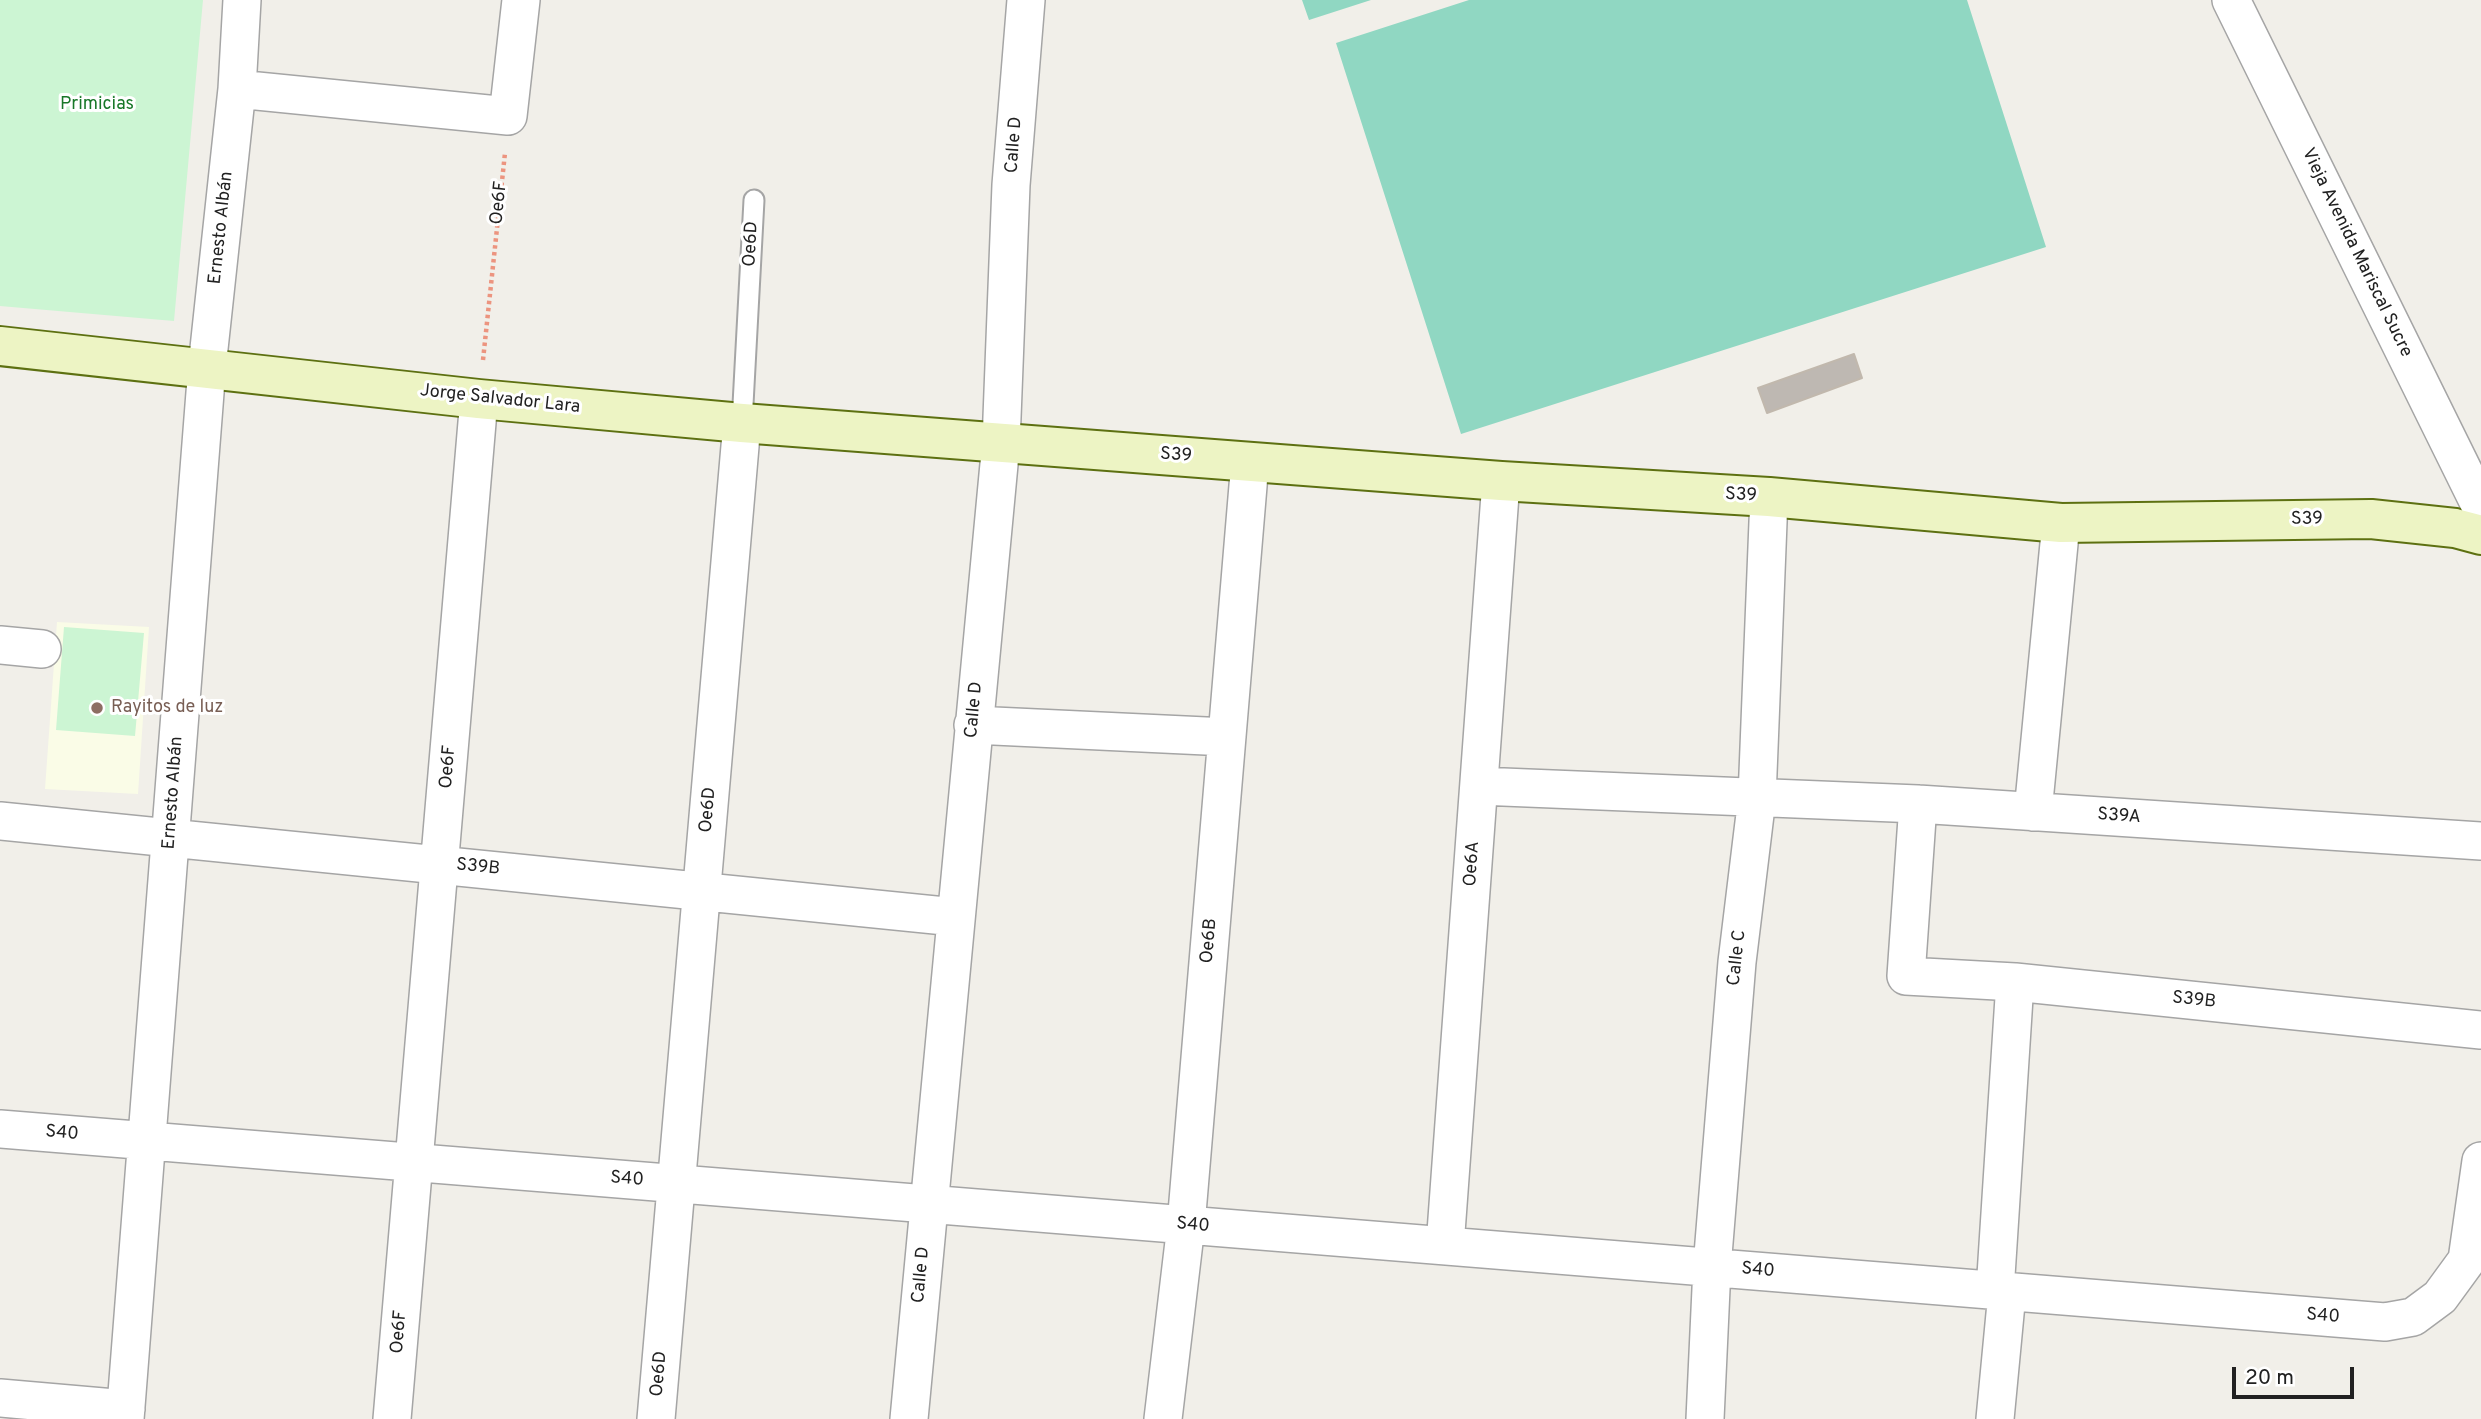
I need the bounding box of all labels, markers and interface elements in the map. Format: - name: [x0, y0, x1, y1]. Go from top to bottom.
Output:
- park label: Primicias: [60, 94, 134, 116]
- street label: Calle D: [1002, 116, 1028, 174]
- street label: Vieja Avenida Mariscal Sucre: [2296, 145, 2416, 361]
- street label: Ernesto Albán: [205, 171, 239, 285]
- street label: Oe6F: [487, 180, 513, 226]
- street label: Oe6D: [740, 221, 764, 267]
- street label: Jorge Salvador Lara: [419, 381, 581, 419]
- street label: S39: [1159, 444, 1193, 468]
- street label: S39: [1724, 484, 1758, 508]
- street label: S39: [2291, 509, 2323, 531]
- street label: Calle D: [962, 681, 988, 739]
- place label: Rayitos de luz: [111, 697, 223, 719]
- marker: Rayitos de luz: [89, 700, 105, 716]
- street label: Ernesto Albán: [159, 736, 189, 850]
- street label: Oe6F: [436, 744, 462, 790]
- street label: Oe6D: [696, 786, 722, 834]
- street label: S39A: [2097, 805, 2141, 829]
- street label: Oe6A: [1461, 841, 1485, 887]
- street label: S39B: [455, 855, 501, 881]
- street label: Oe6B: [1197, 918, 1223, 964]
- street label: Calle C: [1724, 929, 1752, 987]
- street label: S39B: [2171, 988, 2217, 1014]
- street label: S40: [44, 1122, 80, 1146]
- street label: S40: [610, 1168, 644, 1192]
- street label: S40: [1175, 1214, 1211, 1238]
- street label: Calle D: [909, 1246, 935, 1304]
- street label: S40: [1740, 1259, 1776, 1283]
- street label: S40: [2306, 1305, 2340, 1329]
- street label: Oe6F: [387, 1309, 413, 1355]
- street label: Oe6D: [647, 1350, 673, 1398]
- scale bar: [2236, 1352, 2358, 1396]
- text: 20 m: [2245, 1365, 2294, 1392]

